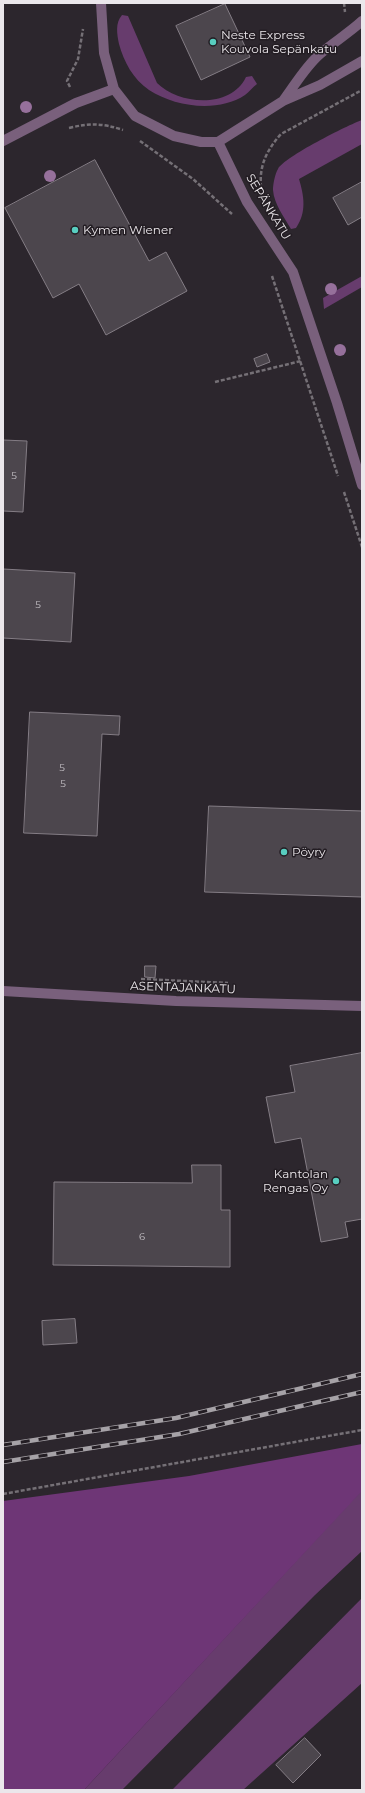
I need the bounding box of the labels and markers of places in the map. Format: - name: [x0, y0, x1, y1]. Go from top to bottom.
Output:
- place label: Neste Express Kouvola Sepänkatu: [221, 28, 337, 56]
- marker: Neste Express Kouvola Sepänkatu: [208, 37, 218, 47]
- place label: Kymen Wiener: [83, 223, 173, 237]
- marker: Kymen Wiener: [70, 225, 80, 235]
- place label: Pöyry: [292, 845, 326, 859]
- marker: Pöyry: [279, 847, 289, 857]
- place label: Kantolan Rengas Oy: [263, 1167, 328, 1195]
- marker: Kantolan Rengas Oy: [331, 1176, 341, 1186]

